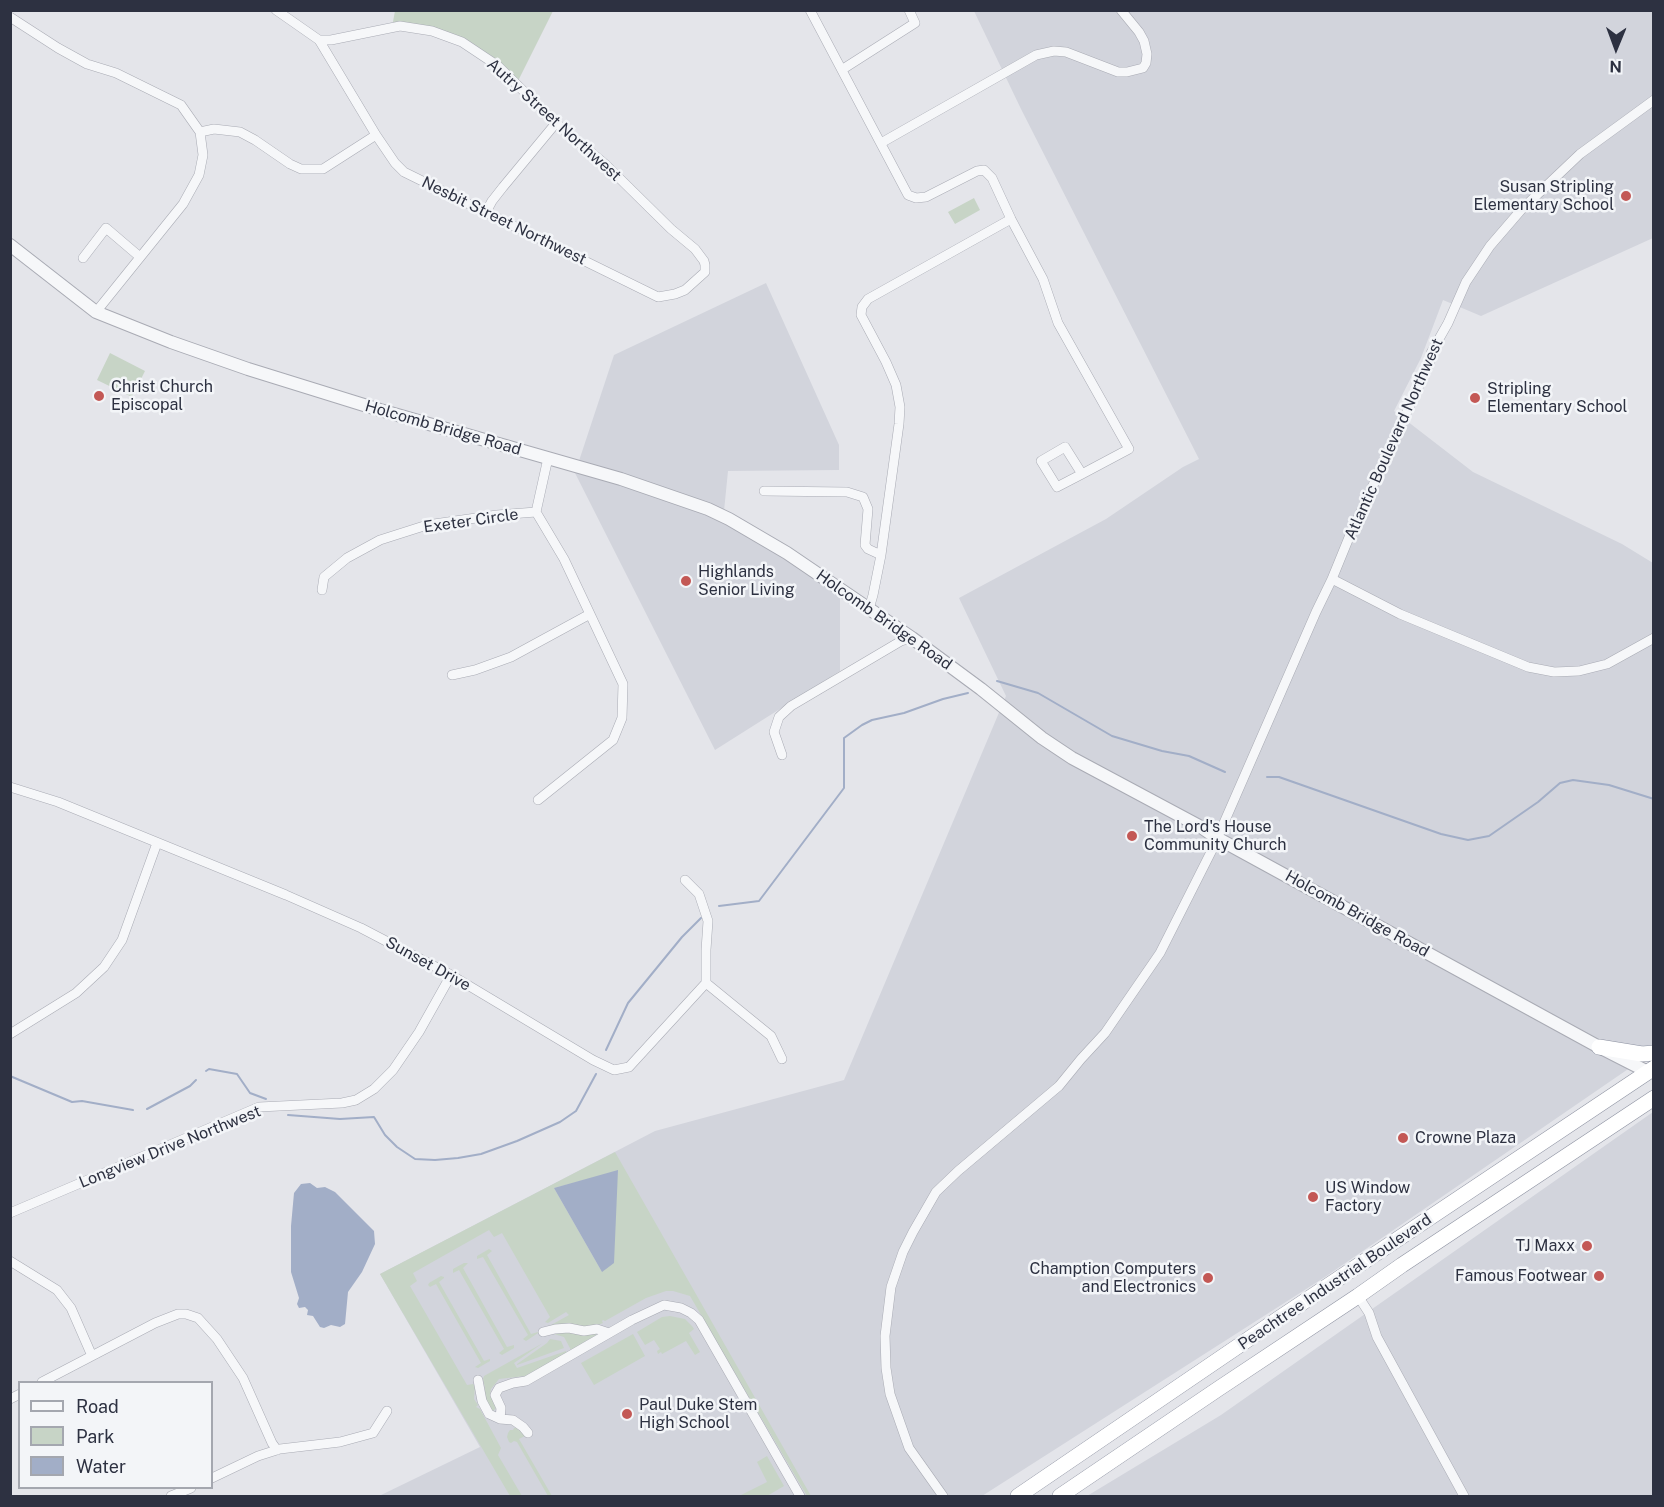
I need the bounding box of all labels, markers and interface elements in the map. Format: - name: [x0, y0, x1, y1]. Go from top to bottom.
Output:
- north arrow: [1586, 18, 1646, 78]
- street label: Autry Street Northwest: [483, 55, 625, 185]
- text: N: [1609, 57, 1622, 76]
- street label: Nesbit Street Northwest: [418, 173, 590, 269]
- place label: Susan Stripling Elementary School: [1474, 177, 1614, 215]
- marker: Susan Stripling Elementary School: [1619, 189, 1633, 203]
- street label: Atlantic Boulevard Northwest: [1341, 335, 1447, 543]
- place label: Christ Church Episcopal: [111, 377, 213, 415]
- place label: Stripling Elementary School: [1487, 379, 1627, 417]
- marker: Christ Church Episcopal: [92, 389, 106, 403]
- marker: Stripling Elementary School: [1468, 391, 1482, 405]
- street label: Holcomb Bridge Road: [363, 397, 523, 459]
- street label: Exeter Circle: [422, 505, 520, 537]
- place label: Highlands Senior Living: [698, 562, 795, 600]
- street label: Holcomb Bridge Road: [812, 566, 956, 674]
- marker: Highlands Senior Living: [679, 574, 693, 588]
- place label: The Lord's House Community Church: [1144, 817, 1287, 855]
- marker: The Lord's House Community Church: [1125, 829, 1139, 843]
- street label: Holcomb Bridge Road: [1282, 866, 1432, 962]
- street label: Sunset Drive: [382, 933, 474, 995]
- street label: Longview Drive Northwest: [76, 1102, 264, 1192]
- place label: Crowne Plaza: [1415, 1128, 1516, 1148]
- marker: Crowne Plaza: [1396, 1131, 1410, 1145]
- place label: US Window Factory: [1325, 1178, 1410, 1216]
- marker: US Window Factory: [1306, 1190, 1320, 1204]
- street label: Peachtree Industrial Boulevard: [1235, 1210, 1435, 1354]
- place label: TJ Maxx: [1515, 1236, 1575, 1256]
- marker: TJ Maxx: [1580, 1239, 1594, 1253]
- place label: Chamption Computers and Electronics: [1030, 1259, 1196, 1297]
- place label: Famous Footwear: [1455, 1266, 1587, 1286]
- marker: Famous Footwear: [1592, 1269, 1606, 1283]
- marker: Chamption Computers and Electronics: [1201, 1271, 1215, 1285]
- legend: [18, 1381, 213, 1489]
- place label: Paul Duke Stem High School: [639, 1395, 757, 1433]
- text: Road: [76, 1396, 119, 1417]
- marker: Paul Duke Stem High School: [620, 1407, 634, 1421]
- text: Park: [76, 1426, 114, 1447]
- text: Water: [76, 1456, 126, 1477]

